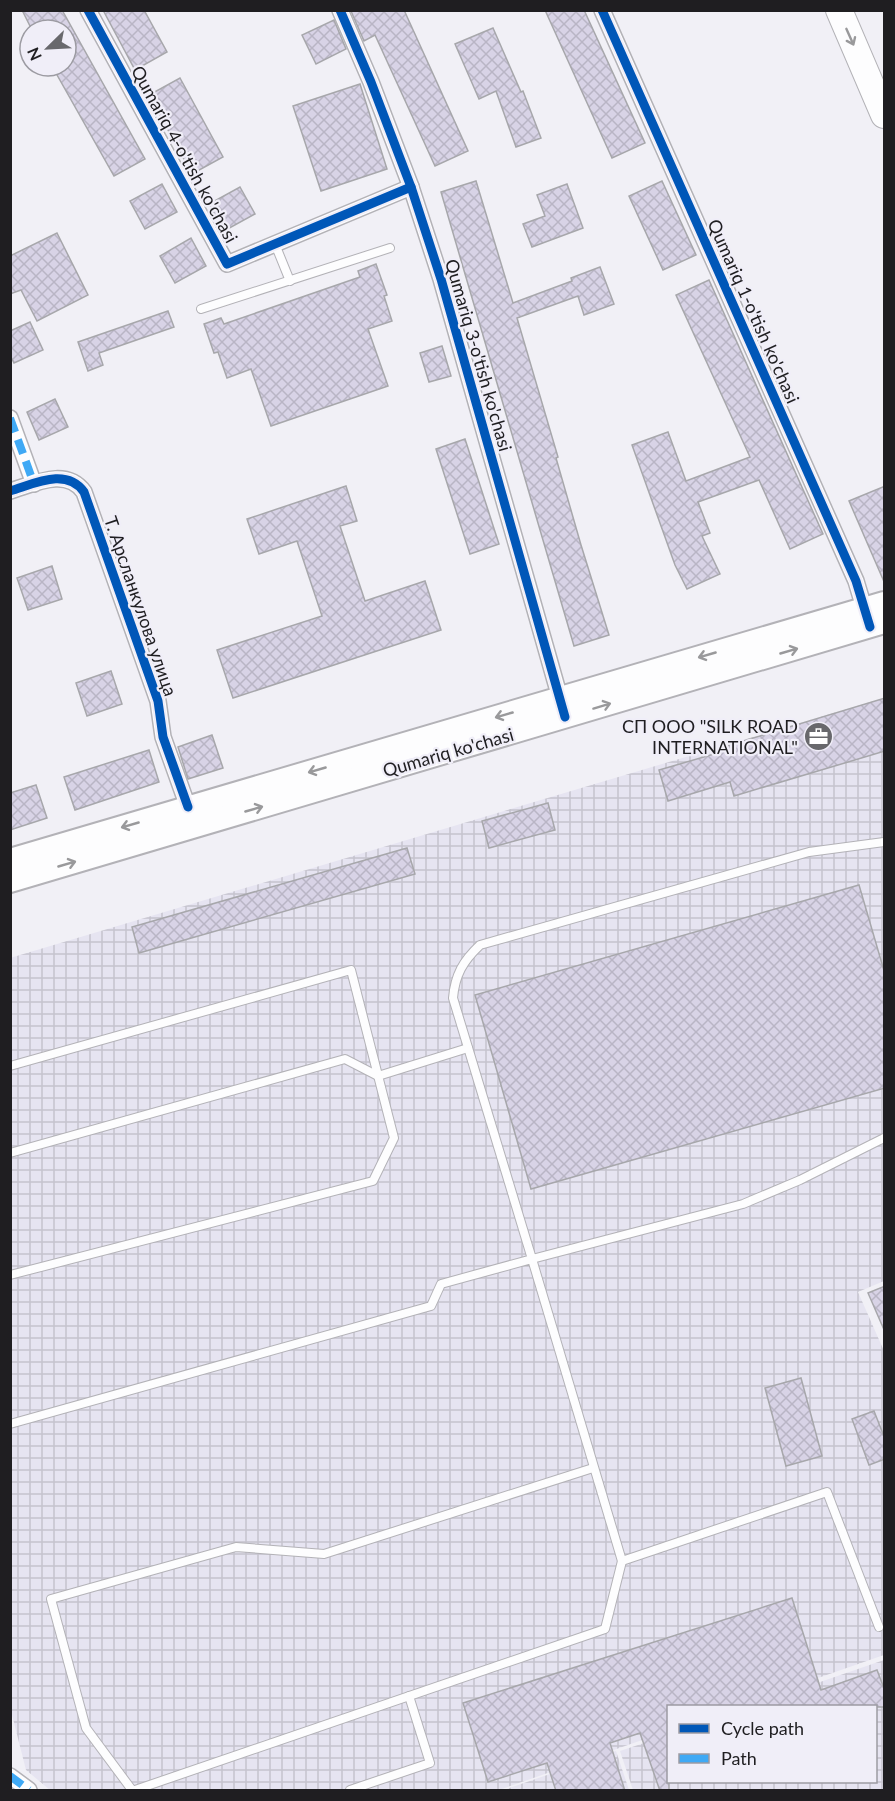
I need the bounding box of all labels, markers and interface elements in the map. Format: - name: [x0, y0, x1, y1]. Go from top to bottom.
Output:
- north arrow: [18, 18, 78, 78]
- one-way arrow: [845, 28, 857, 46]
- text: N: [23, 45, 45, 64]
- street label: Qumariq 4-o'tish ko'chasi: [127, 62, 243, 246]
- street label: Qumariq 1-o'tish ko'chasi: [703, 216, 805, 406]
- street label: Qumariq 3-o'tish ko'chasi: [441, 256, 517, 454]
- street label: Т. Арсланкулова улица: [100, 513, 182, 699]
- one-way arrow: [779, 645, 798, 656]
- one-way arrow: [698, 650, 717, 661]
- one-way arrow: [592, 700, 611, 711]
- one-way arrow: [495, 710, 514, 721]
- place label: СП ООО "SILK ROAD INTERNATIONAL": [622, 715, 798, 758]
- office icon: СП ООО "SILK ROAD INTERNATIONAL": [803, 720, 835, 752]
- street label: Qumariq ko'chasi: [380, 723, 516, 781]
- one-way arrow: [308, 765, 327, 776]
- one-way arrow: [244, 803, 263, 814]
- one-way arrow: [121, 820, 140, 831]
- one-way arrow: [57, 858, 76, 869]
- legend: [667, 1705, 877, 1783]
- text: Cycle path: [721, 1717, 804, 1739]
- text: Path: [721, 1747, 757, 1769]

